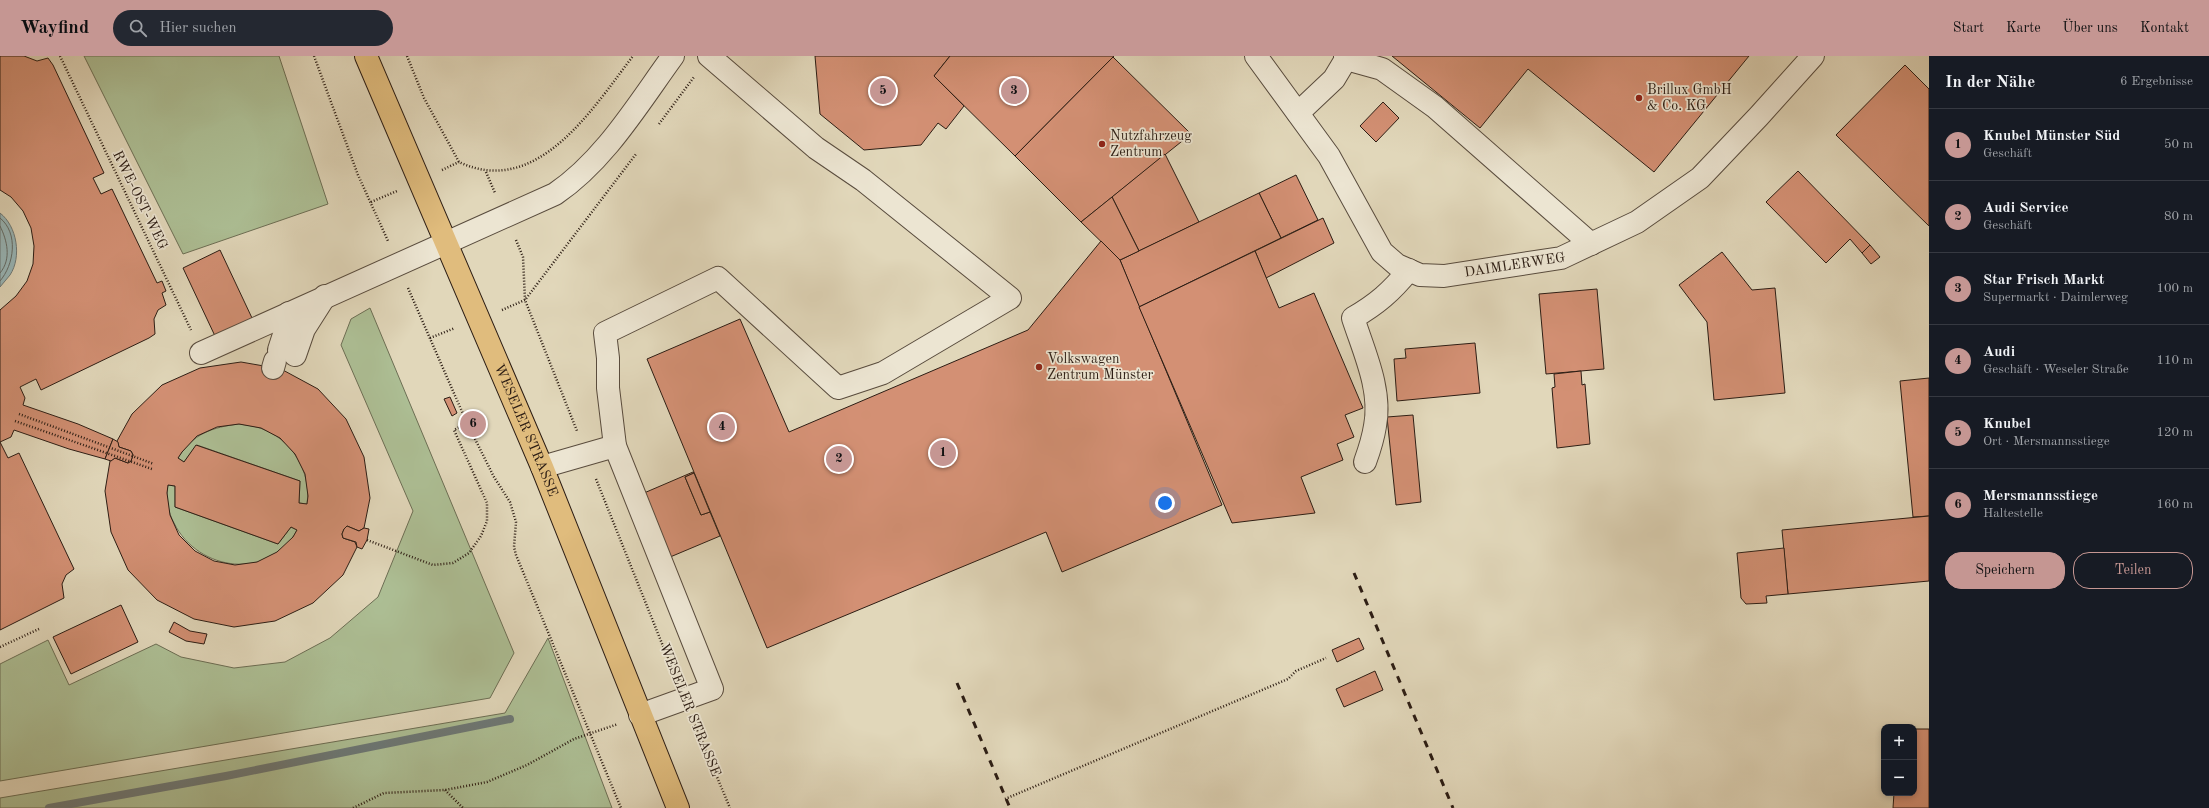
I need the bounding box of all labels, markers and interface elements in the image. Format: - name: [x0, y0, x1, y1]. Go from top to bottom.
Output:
- search box: [113, 10, 393, 46]
- icon: search: [127, 17, 149, 39]
- text: Wayfind: [20, 19, 89, 38]
- text: Hier suchen: [159, 21, 237, 36]
- text: Start: [1953, 21, 1984, 35]
- text: Karte: [2006, 21, 2041, 35]
- text: Über uns: [2063, 21, 2118, 35]
- text: Kontakt: [2140, 21, 2189, 35]
- text: In der Nähe: [1945, 74, 2035, 91]
- text: 6 Ergebnisse: [2120, 75, 2193, 88]
- pin: 5: [870, 76, 896, 106]
- pin: 3: [1001, 76, 1027, 106]
- place label: Brillux GmbH & Co. KG: [1647, 83, 1732, 113]
- marker: Brillux GmbH & Co. KG: [1634, 93, 1644, 103]
- place label: Nutzfahrzeug Zentrum: [1110, 129, 1192, 159]
- text: Knubel Münster Süd: [1983, 129, 2120, 144]
- text: 1: [1954, 138, 1962, 151]
- text: 50 m: [2164, 138, 2193, 151]
- marker: Nutzfahrzeug Zentrum: [1097, 139, 1107, 149]
- text: Geschäft: [1983, 147, 2032, 160]
- street label: RWE-OST-WEG: [110, 148, 170, 252]
- text: Audi Service: [1983, 201, 2069, 216]
- text: 2: [1954, 210, 1962, 223]
- text: 80 m: [2164, 210, 2193, 223]
- text: Geschäft: [1983, 219, 2032, 232]
- street label: DAIMLERWEG: [1463, 250, 1566, 280]
- text: Star Frisch Markt: [1983, 273, 2105, 288]
- text: 3: [1954, 282, 1962, 295]
- text: 100 m: [2156, 282, 2193, 295]
- text: Supermarkt · Daimlerweg: [1983, 291, 2128, 304]
- text: Audi: [1983, 345, 2015, 360]
- place label: Volkswagen Zentrum Münster: [1047, 352, 1153, 382]
- text: 4: [1954, 354, 1962, 367]
- text: 110 m: [2156, 354, 2193, 367]
- street label: WESELER STRASSE: [492, 362, 560, 499]
- marker: Volkswagen Zentrum Münster: [1034, 362, 1044, 372]
- text: Geschäft · Weseler Straße: [1983, 363, 2129, 376]
- pin: 6: [460, 409, 486, 439]
- pin: 4: [709, 412, 735, 442]
- text: Knubel: [1983, 417, 2031, 432]
- text: 5: [1954, 426, 1962, 439]
- text: 120 m: [2156, 426, 2193, 439]
- text: Ort · Mersmannsstiege: [1983, 435, 2110, 448]
- pin: 1: [930, 438, 956, 468]
- pin: 2: [826, 444, 852, 474]
- text: Mersmannsstiege: [1983, 489, 2098, 504]
- your location: [1155, 493, 1175, 513]
- text: 6: [1954, 498, 1962, 511]
- text: 160 m: [2156, 498, 2193, 511]
- text: Haltestelle: [1983, 507, 2043, 520]
- button: Speichern: [1945, 552, 2065, 589]
- button: Teilen: [2073, 552, 2193, 589]
- street label: WESELER STRASSE: [657, 641, 723, 779]
- map controls: [1881, 724, 1917, 796]
- button: +: [1881, 724, 1917, 760]
- button: −: [1881, 760, 1917, 796]

